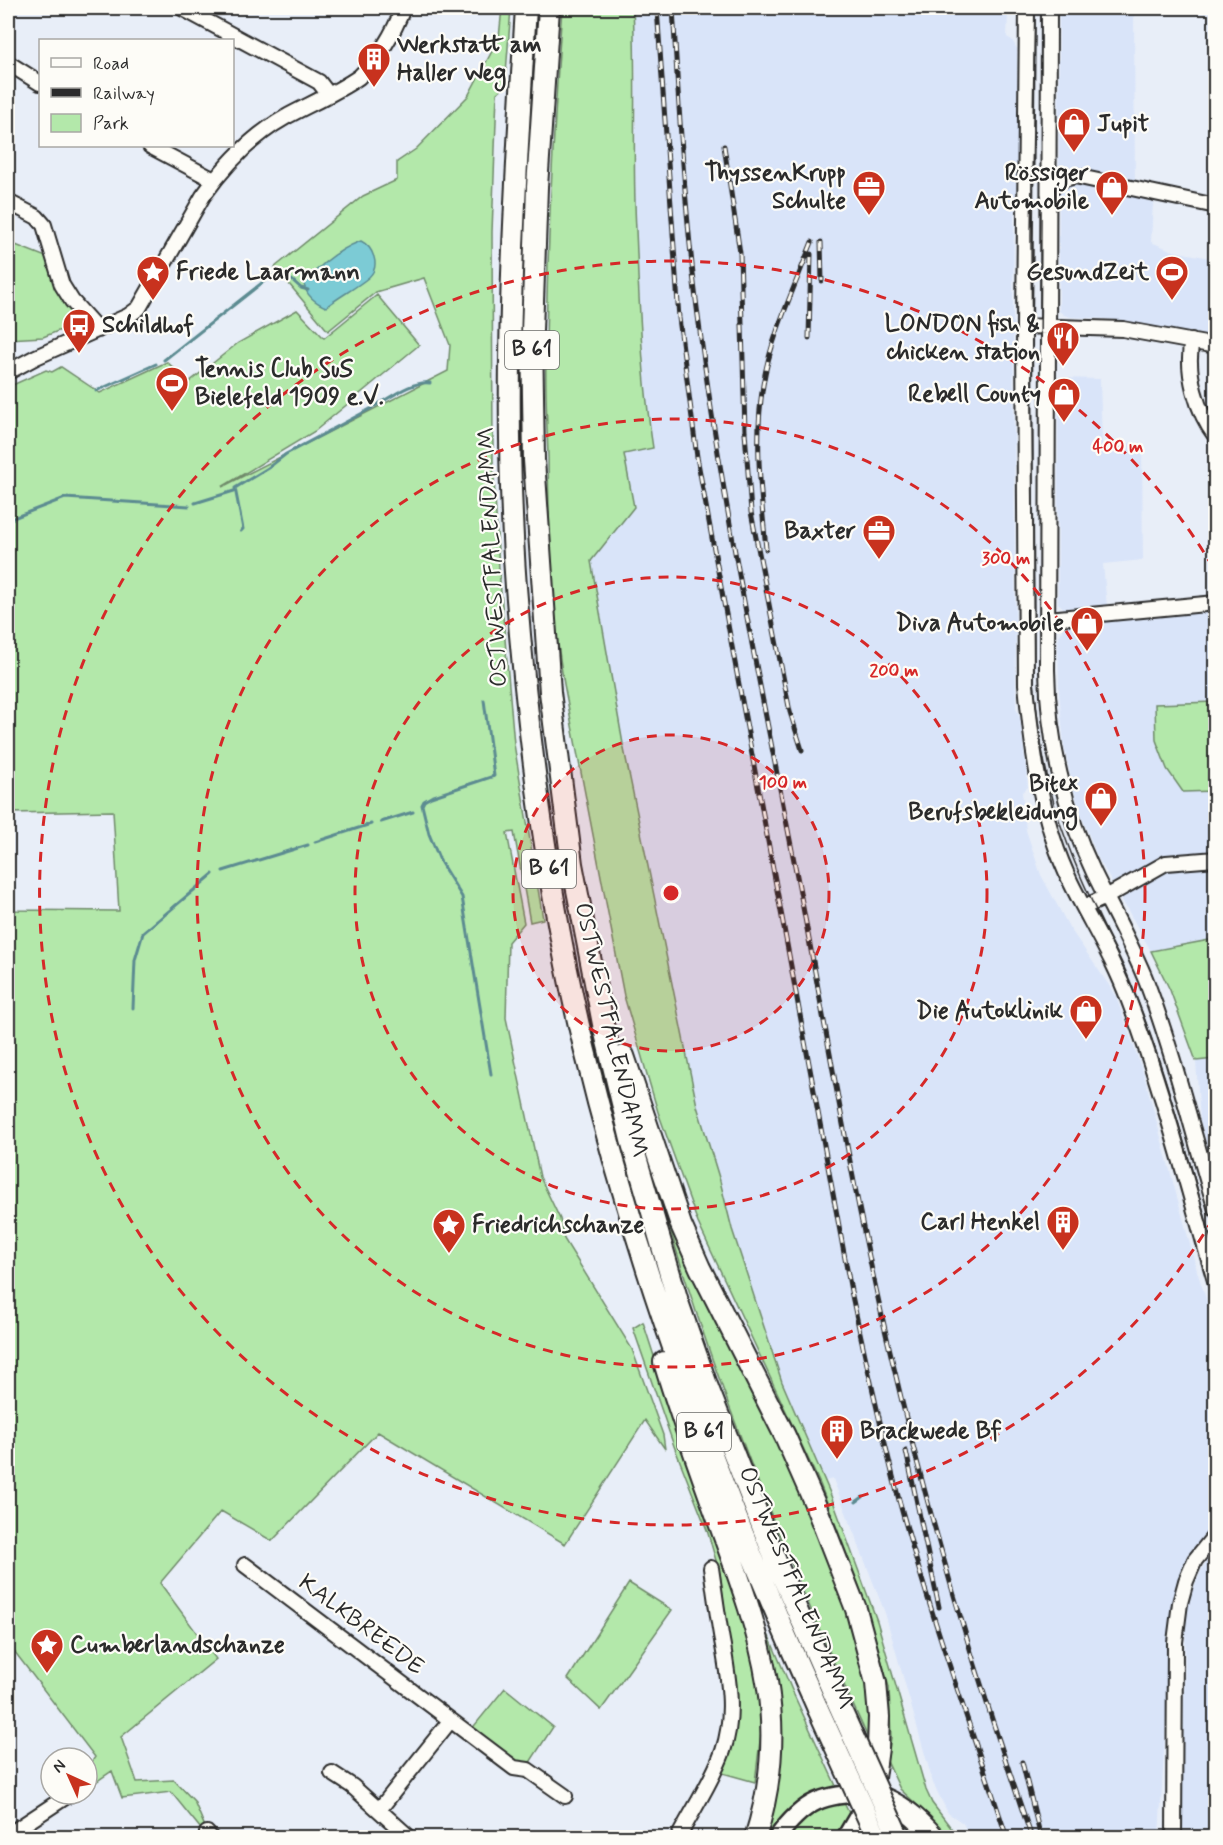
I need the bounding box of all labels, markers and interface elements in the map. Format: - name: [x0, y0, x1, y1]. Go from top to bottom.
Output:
- place label: Werkstatt am Haller Weg: [396, 30, 542, 92]
- legend: [39, 39, 234, 147]
- building icon: Werkstatt am Haller Weg: [356, 41, 392, 88]
- text: Road: [93, 52, 129, 76]
- text: Railway: [93, 82, 155, 106]
- shop icon: Jupit: [1056, 106, 1092, 153]
- place label: Jupit: [1097, 109, 1150, 140]
- text: Park: [93, 112, 129, 136]
- place label: ThyssenKrupp Schulte: [705, 158, 846, 217]
- place label: Rössiger Automobile: [974, 158, 1090, 217]
- office icon: ThyssenKrupp Schulte: [851, 169, 887, 216]
- shop icon: Rössiger Automobile: [1094, 169, 1130, 216]
- place icon: Friede Laarmann: [135, 254, 171, 301]
- sports icon: GesundZeit: [1154, 254, 1190, 301]
- place label: Friede Laarmann: [176, 257, 360, 288]
- place label: GesundZeit: [1026, 257, 1150, 288]
- bus stop icon: Schildhof: [61, 307, 97, 354]
- place label: LONDON fish & chicken station: [885, 309, 1040, 368]
- place label: Schildhof: [102, 310, 195, 341]
- restaurant icon: LONDON fish & chicken station: [1045, 320, 1081, 367]
- road number: B 61: [505, 331, 559, 369]
- place label: Tennis Club SuS Bielefeld 1909 e.V.: [195, 354, 384, 413]
- sports icon: Tennis Club SuS Bielefeld 1909 e.V.: [154, 365, 190, 412]
- shop icon: Rebell County: [1046, 376, 1082, 423]
- place label: Rebell County: [908, 379, 1041, 410]
- street label: OSTWESTFALENDAMM: [471, 426, 515, 688]
- text: 400 m: [1093, 435, 1143, 459]
- office icon: Baxter: [861, 513, 897, 560]
- place label: Baxter: [784, 516, 856, 547]
- text: 300 m: [982, 547, 1030, 571]
- shop icon: Diva Automobile: [1069, 605, 1105, 652]
- place label: Diva Automobile: [895, 608, 1064, 639]
- text: 200 m: [869, 659, 919, 683]
- place label: Bitex Berufsbekleidung: [908, 769, 1079, 831]
- text: 100 m: [759, 771, 807, 795]
- shop icon: Bitex Berufsbekleidung: [1083, 780, 1119, 827]
- road number: B 61: [522, 850, 576, 888]
- centre of rings: [661, 883, 681, 903]
- street label: OSTWESTFALENDAMM: [567, 899, 655, 1161]
- shop icon: Die Autoklinik: [1068, 993, 1104, 1040]
- place label: Die Autoklinik: [916, 996, 1063, 1027]
- building icon: Carl Henkel: [1045, 1204, 1081, 1251]
- place icon: Friedrichschanze: [431, 1207, 467, 1254]
- place label: Carl Henkel: [920, 1207, 1040, 1238]
- place label: Friedrichschanze: [472, 1210, 644, 1241]
- road number: B 61: [677, 1413, 731, 1451]
- building icon: Brackwede Bf: [819, 1413, 855, 1460]
- place label: Brackwede Bf: [860, 1416, 1002, 1447]
- street label: OSTWESTFALENDAMM: [731, 1462, 861, 1714]
- street label: KALKBREEDE: [292, 1567, 430, 1683]
- place icon: Cumberlandschanze: [29, 1627, 65, 1674]
- place label: Cumberlandschanze: [70, 1630, 285, 1661]
- north arrow: [39, 1746, 99, 1806]
- text: N: [48, 1755, 71, 1778]

